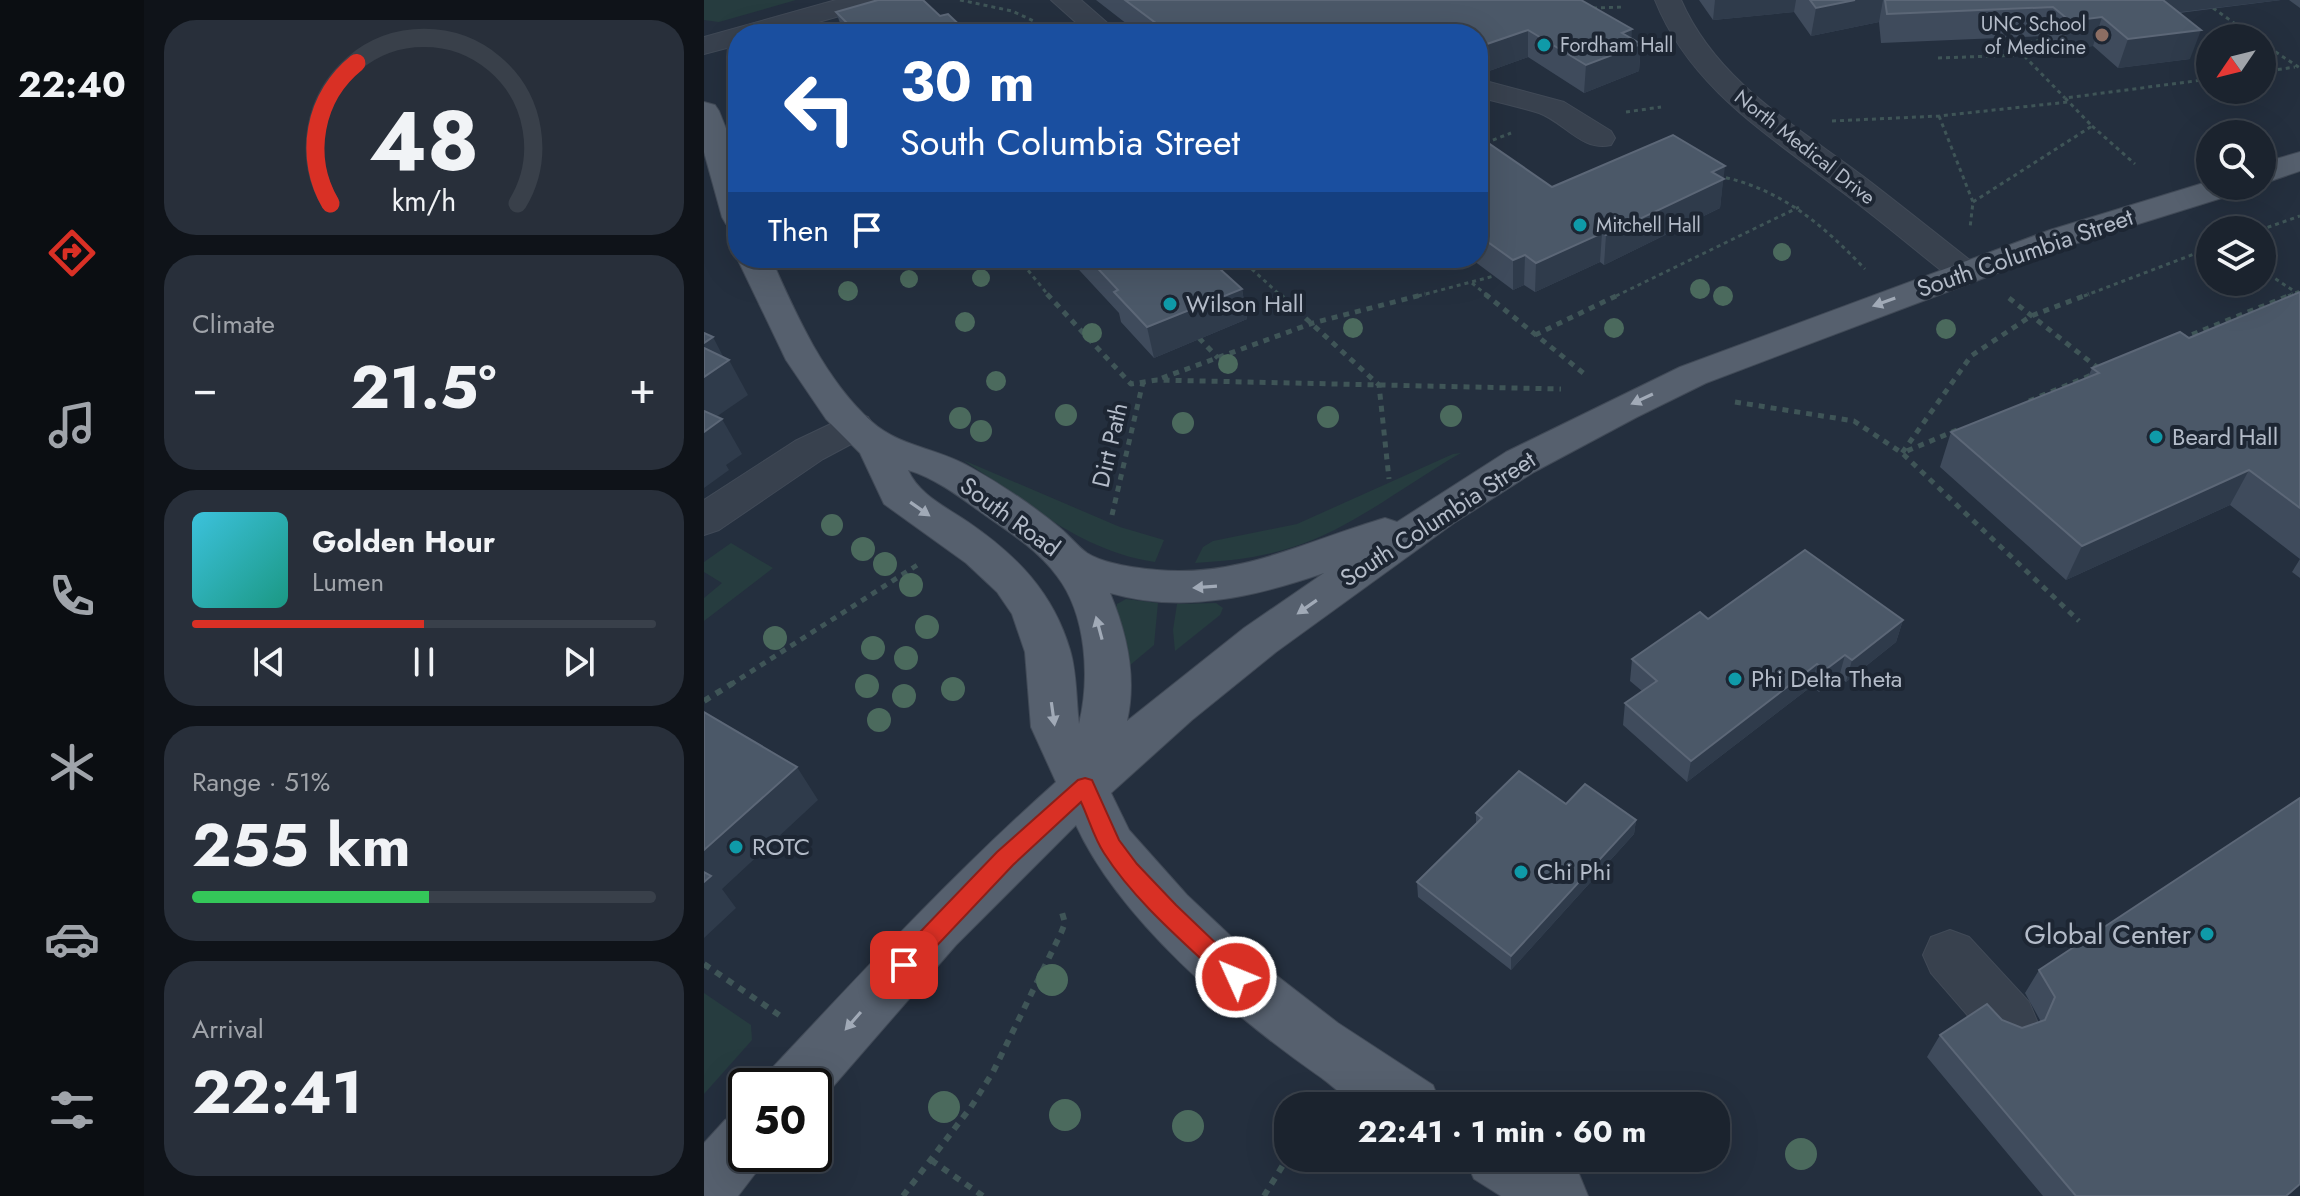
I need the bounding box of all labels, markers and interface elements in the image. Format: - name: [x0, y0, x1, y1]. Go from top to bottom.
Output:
- place label: UNC School of Medicine: [1981, 10, 2086, 62]
- north arrow: [2196, 24, 2276, 104]
- map controls: [2196, 24, 2276, 296]
- marker: UNC School of Medicine: [2093, 26, 2111, 44]
- place label: Fordham Hall: [1560, 31, 1673, 60]
- marker: Fordham Hall: [1535, 36, 1553, 54]
- text: 30 m: [900, 41, 1035, 122]
- icon: left: [768, 56, 872, 160]
- text: 22:40: [18, 58, 126, 110]
- text: 48: [369, 80, 479, 200]
- street label: North Medical Drive: [1728, 83, 1881, 212]
- text: South Columbia Street: [900, 116, 1240, 168]
- button: search: [2196, 120, 2276, 200]
- text: km/h: [392, 180, 456, 222]
- street label: South Columbia Street: [1912, 199, 2138, 306]
- icon: arrive: [845, 208, 889, 252]
- text: Then: [768, 209, 829, 252]
- place label: Mitchell Hall: [1596, 211, 1701, 240]
- marker: Mitchell Hall: [1571, 216, 1589, 234]
- button: layers: [2196, 216, 2276, 296]
- icon: directions: [44, 225, 100, 281]
- place label: Wilson Hall: [1186, 286, 1304, 321]
- marker: Wilson Hall: [1161, 295, 1179, 313]
- one-way arrow: [1872, 296, 1896, 309]
- text: Climate: [192, 305, 275, 343]
- text: 21.5°: [351, 344, 496, 431]
- text: −: [192, 356, 218, 420]
- text: +: [629, 356, 656, 420]
- one-way arrow: [1631, 392, 1654, 405]
- icon: music: [44, 397, 100, 453]
- street label: Dirt Path: [1083, 399, 1136, 491]
- place label: Beard Hall: [2172, 419, 2278, 454]
- marker: Beard Hall: [2147, 428, 2165, 446]
- street label: South Columbia Street: [1333, 442, 1543, 595]
- street label: South Road: [953, 468, 1068, 565]
- one-way arrow: [909, 501, 930, 516]
- text: Golden Hour: [312, 520, 495, 563]
- text: Lumen: [312, 563, 384, 601]
- icon: phone: [44, 568, 100, 624]
- one-way arrow: [1192, 581, 1217, 594]
- one-way arrow: [1296, 599, 1317, 614]
- one-way arrow: [1093, 615, 1105, 640]
- icon: previous: [247, 640, 291, 684]
- icon: pause: [402, 640, 446, 684]
- icon: next: [557, 640, 601, 684]
- place label: Phi Delta Theta: [1751, 661, 1902, 696]
- marker: Phi Delta Theta: [1726, 670, 1744, 688]
- one-way arrow: [1047, 701, 1060, 726]
- icon: climate: [44, 739, 100, 795]
- text: Range · 51%: [192, 763, 330, 801]
- text: 255 km: [192, 802, 411, 889]
- place label: ROTC: [752, 829, 810, 864]
- marker: ROTC: [727, 838, 745, 856]
- place label: Chi Phi: [1537, 854, 1611, 889]
- marker: Chi Phi: [1512, 863, 1530, 881]
- icon: car: [44, 911, 100, 967]
- place label: Global Center: [2024, 914, 2191, 955]
- marker: Global Center: [2198, 925, 2216, 943]
- pin: [870, 931, 938, 999]
- position arrow: [1194, 935, 1278, 1019]
- icon: arrive: [882, 943, 926, 987]
- text: Arrival: [192, 1010, 264, 1048]
- one-way arrow: [844, 1011, 862, 1030]
- text: 22:41: [192, 1049, 362, 1136]
- speed limit sign: 50: [728, 1068, 832, 1172]
- icon: filters: [44, 1082, 100, 1138]
- text: 22:41 · 1 min · 60 m: [1358, 1110, 1646, 1153]

